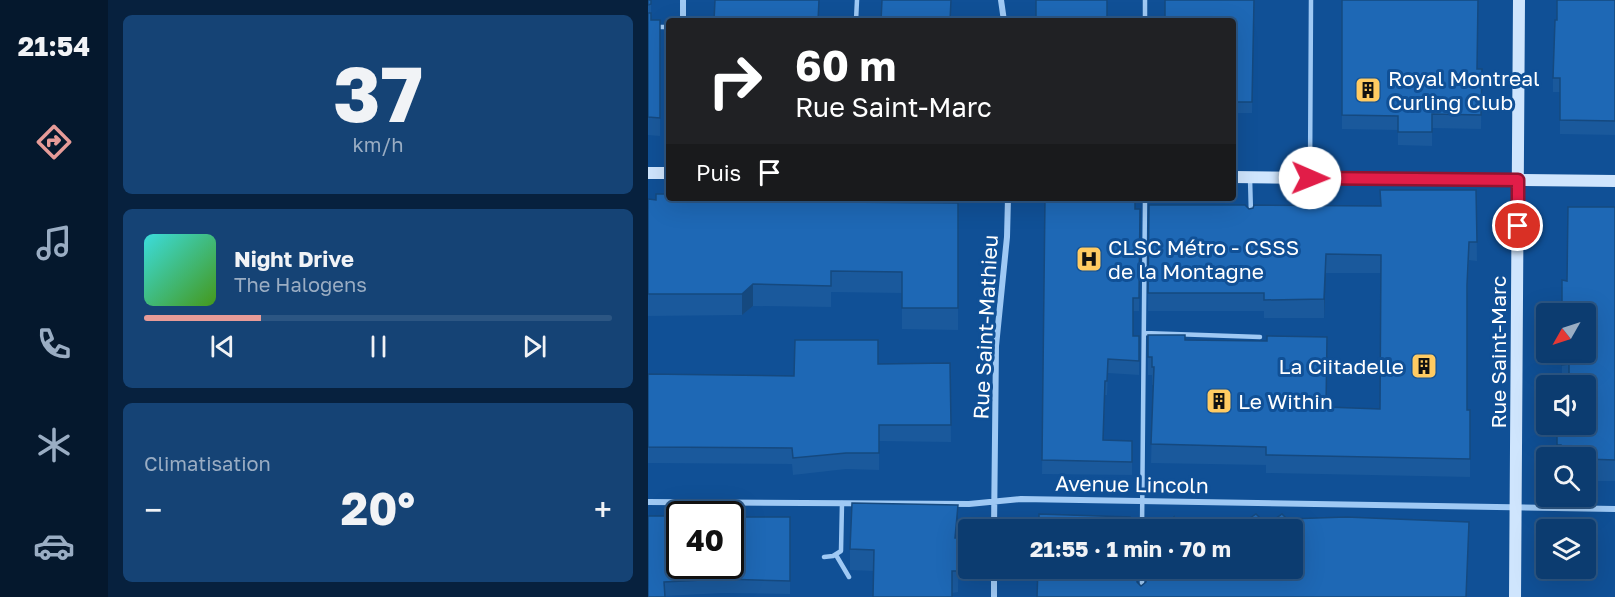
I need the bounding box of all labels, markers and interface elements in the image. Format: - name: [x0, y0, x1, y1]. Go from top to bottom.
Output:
- text: 21:54: [18, 30, 90, 62]
- text: 60 m: [795, 40, 896, 90]
- icon: right: [696, 42, 774, 120]
- text: 37: [333, 46, 423, 139]
- place label: Royal Montreal Curling Club: [1388, 65, 1540, 115]
- building icon: Royal Montreal Curling Club: [1353, 75, 1383, 105]
- text: Rue Saint-Marc: [795, 91, 992, 123]
- icon: directions: [33, 121, 75, 163]
- text: km/h: [353, 132, 403, 156]
- position arrow: [1278, 146, 1342, 210]
- icon: arrive: [753, 156, 786, 189]
- text: Puis: [696, 159, 741, 186]
- pin: [1492, 200, 1543, 251]
- icon: arrive: [1501, 209, 1534, 242]
- icon: music: [33, 222, 75, 264]
- street label: Rue Saint-Mathieu: [967, 234, 1003, 420]
- place label: CLSC Métro - CSSS de la Montagne: [1108, 234, 1299, 284]
- hospital icon: CLSC Métro - CSSS de la Montagne: [1074, 244, 1104, 274]
- text: Night Drive: [234, 245, 354, 272]
- text: The Halogens: [234, 272, 367, 296]
- street label: Rue Saint-Marc: [1485, 276, 1511, 428]
- north arrow: [1536, 303, 1596, 363]
- map controls: [1536, 303, 1596, 579]
- icon: phone: [33, 323, 75, 365]
- icon: previous: [206, 330, 239, 363]
- icon: pause: [362, 330, 395, 363]
- icon: next: [518, 330, 551, 363]
- building icon: La Ciitadelle: [1409, 351, 1439, 381]
- place label: La Ciitadelle: [1278, 353, 1404, 379]
- button: sound: [1536, 375, 1596, 435]
- building icon: Le Within: [1204, 386, 1234, 416]
- place label: Le Within: [1238, 388, 1333, 414]
- icon: climate: [33, 424, 75, 466]
- button: search: [1536, 447, 1596, 507]
- text: Climatisation: [144, 451, 271, 475]
- street label: Avenue Lincoln: [1055, 470, 1209, 498]
- text: 20°: [341, 481, 415, 535]
- text: −: [144, 490, 162, 529]
- text: +: [594, 490, 612, 529]
- speed limit sign: 40: [666, 501, 744, 579]
- button: layers: [1536, 519, 1596, 579]
- icon: car: [33, 525, 75, 567]
- text: 21:55 · 1 min · 70 m: [1030, 535, 1231, 562]

